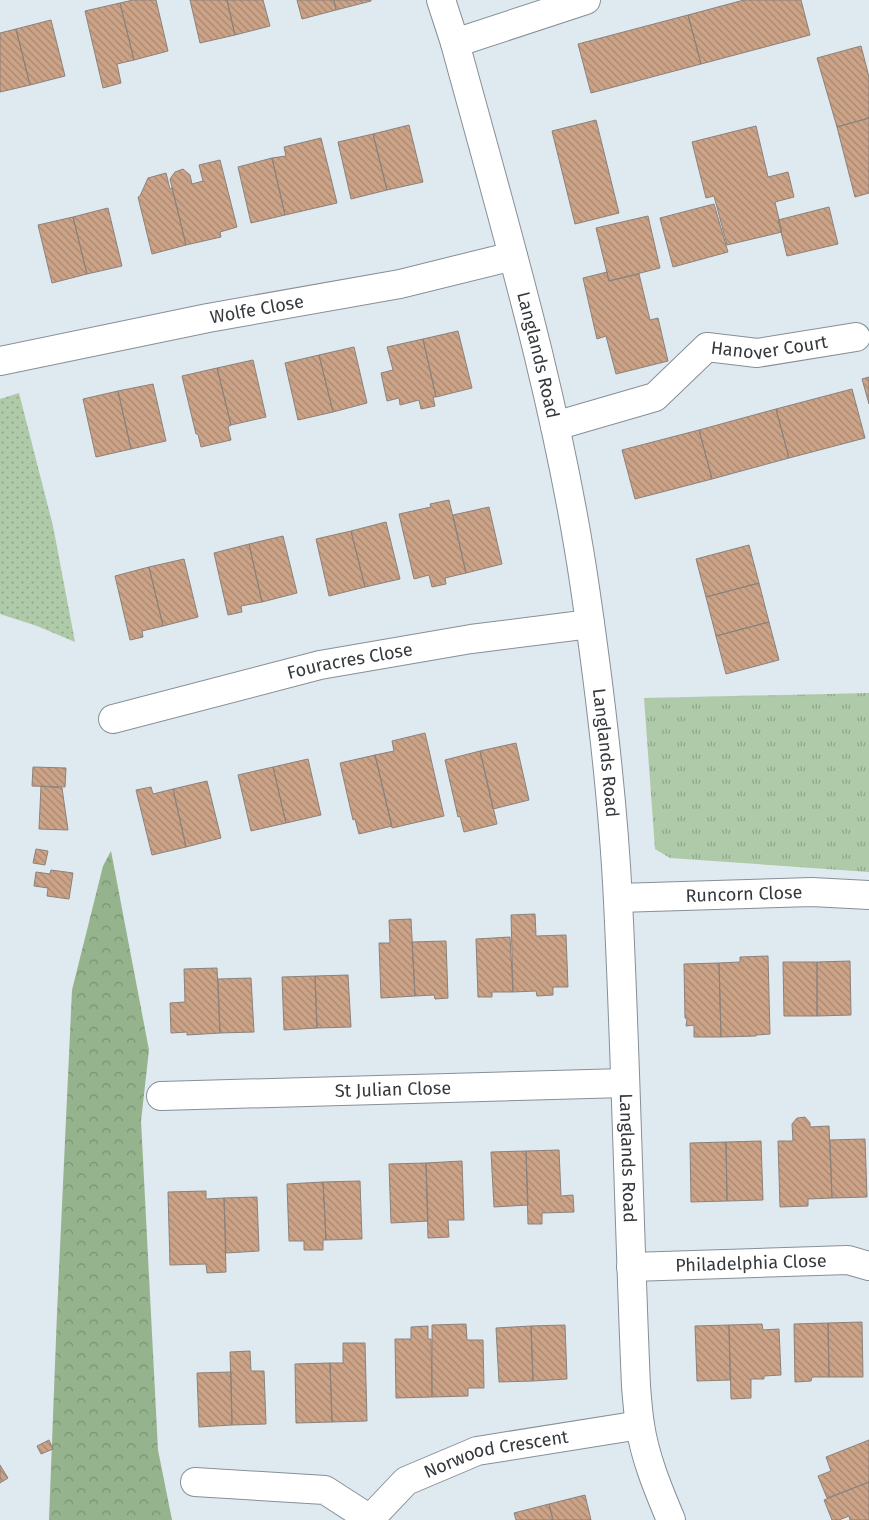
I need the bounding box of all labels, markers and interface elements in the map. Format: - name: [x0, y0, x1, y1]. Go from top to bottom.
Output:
- street label: Langlands Road: [512, 289, 564, 420]
- street label: Wolfe Close: [208, 290, 305, 328]
- street label: Hanover Court: [710, 331, 830, 364]
- street label: Fouracres Close: [285, 638, 414, 684]
- street label: Langlands Road: [588, 687, 623, 818]
- street label: Runcorn Close: [685, 881, 803, 907]
- street label: St Julian Close: [334, 1077, 451, 1102]
- street label: Langlands Road: [615, 1093, 641, 1223]
- street label: Philadelphia Close: [675, 1250, 827, 1277]
- street label: Norwood Crescent: [421, 1426, 570, 1483]

